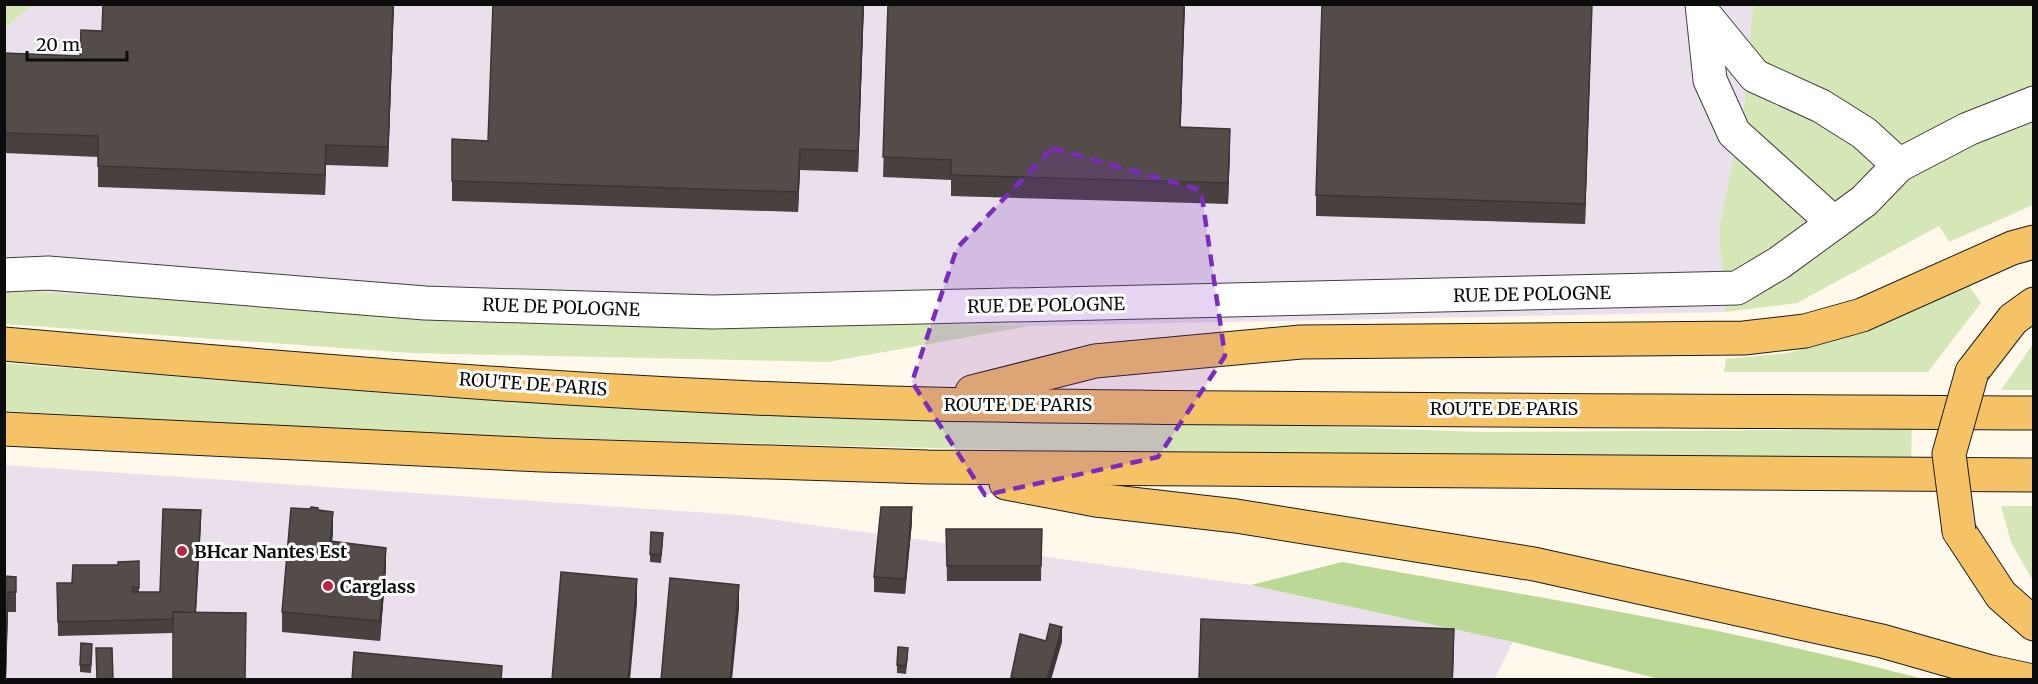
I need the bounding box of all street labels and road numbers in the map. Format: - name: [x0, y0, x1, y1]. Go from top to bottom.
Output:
- street label: RUE DE POLOGNE: [1453, 281, 1612, 307]
- street label: RUE DE POLOGNE: [967, 292, 1126, 318]
- street label: RUE DE POLOGNE: [482, 293, 641, 321]
- street label: ROUTE DE PARIS: [458, 367, 608, 401]
- street label: ROUTE DE PARIS: [944, 393, 1093, 416]
- street label: ROUTE DE PARIS: [1430, 397, 1579, 420]

